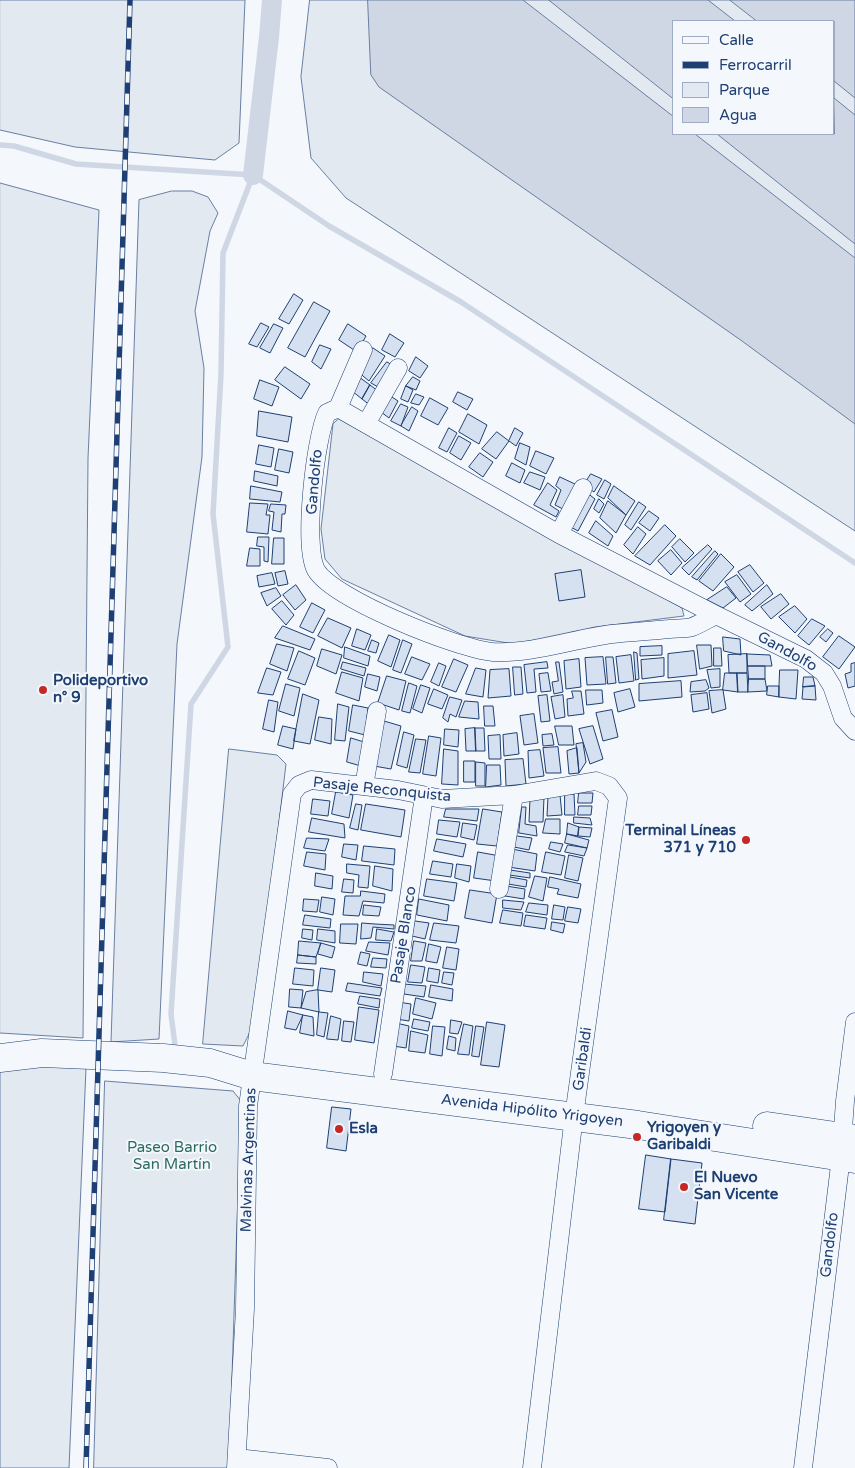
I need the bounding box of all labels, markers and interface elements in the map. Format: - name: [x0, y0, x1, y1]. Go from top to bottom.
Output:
- legend: [672, 20, 835, 135]
- text: Calle: [719, 31, 754, 49]
- text: Ferrocarril: [719, 56, 792, 74]
- text: Parque: [719, 81, 770, 99]
- text: Agua: [719, 106, 757, 124]
- street label: Gandolfo: [303, 449, 327, 515]
- street label: Gandolfo: [754, 628, 820, 676]
- place label: Polideportivo n° 9: [53, 672, 148, 707]
- marker: Polideportivo n° 9: [37, 684, 49, 696]
- street label: Pasaje Reconquista: [312, 774, 452, 806]
- place label: Terminal Líneas 371 y 710: [625, 822, 736, 857]
- marker: Terminal Líneas 371 y 710: [740, 834, 752, 846]
- street label: Pasaje Blanco: [387, 885, 421, 985]
- street label: Garibaldi: [570, 1026, 596, 1092]
- street label: Malvinas Argentinas: [237, 1087, 261, 1233]
- street label: Avenida Hipólito Yrigoyen: [440, 1091, 624, 1131]
- place label: Yrigoyen y Garibaldi: [647, 1119, 721, 1154]
- place label: Esla: [349, 1120, 378, 1138]
- marker: Esla: [333, 1123, 345, 1135]
- marker: Yrigoyen y Garibaldi: [631, 1131, 643, 1143]
- park label: Paseo Barrio San Martín: [127, 1139, 217, 1174]
- place label: El Nuevo San Vicente: [694, 1169, 778, 1204]
- marker: El Nuevo San Vicente: [678, 1181, 690, 1193]
- street label: Gandolfo: [817, 1211, 843, 1279]

